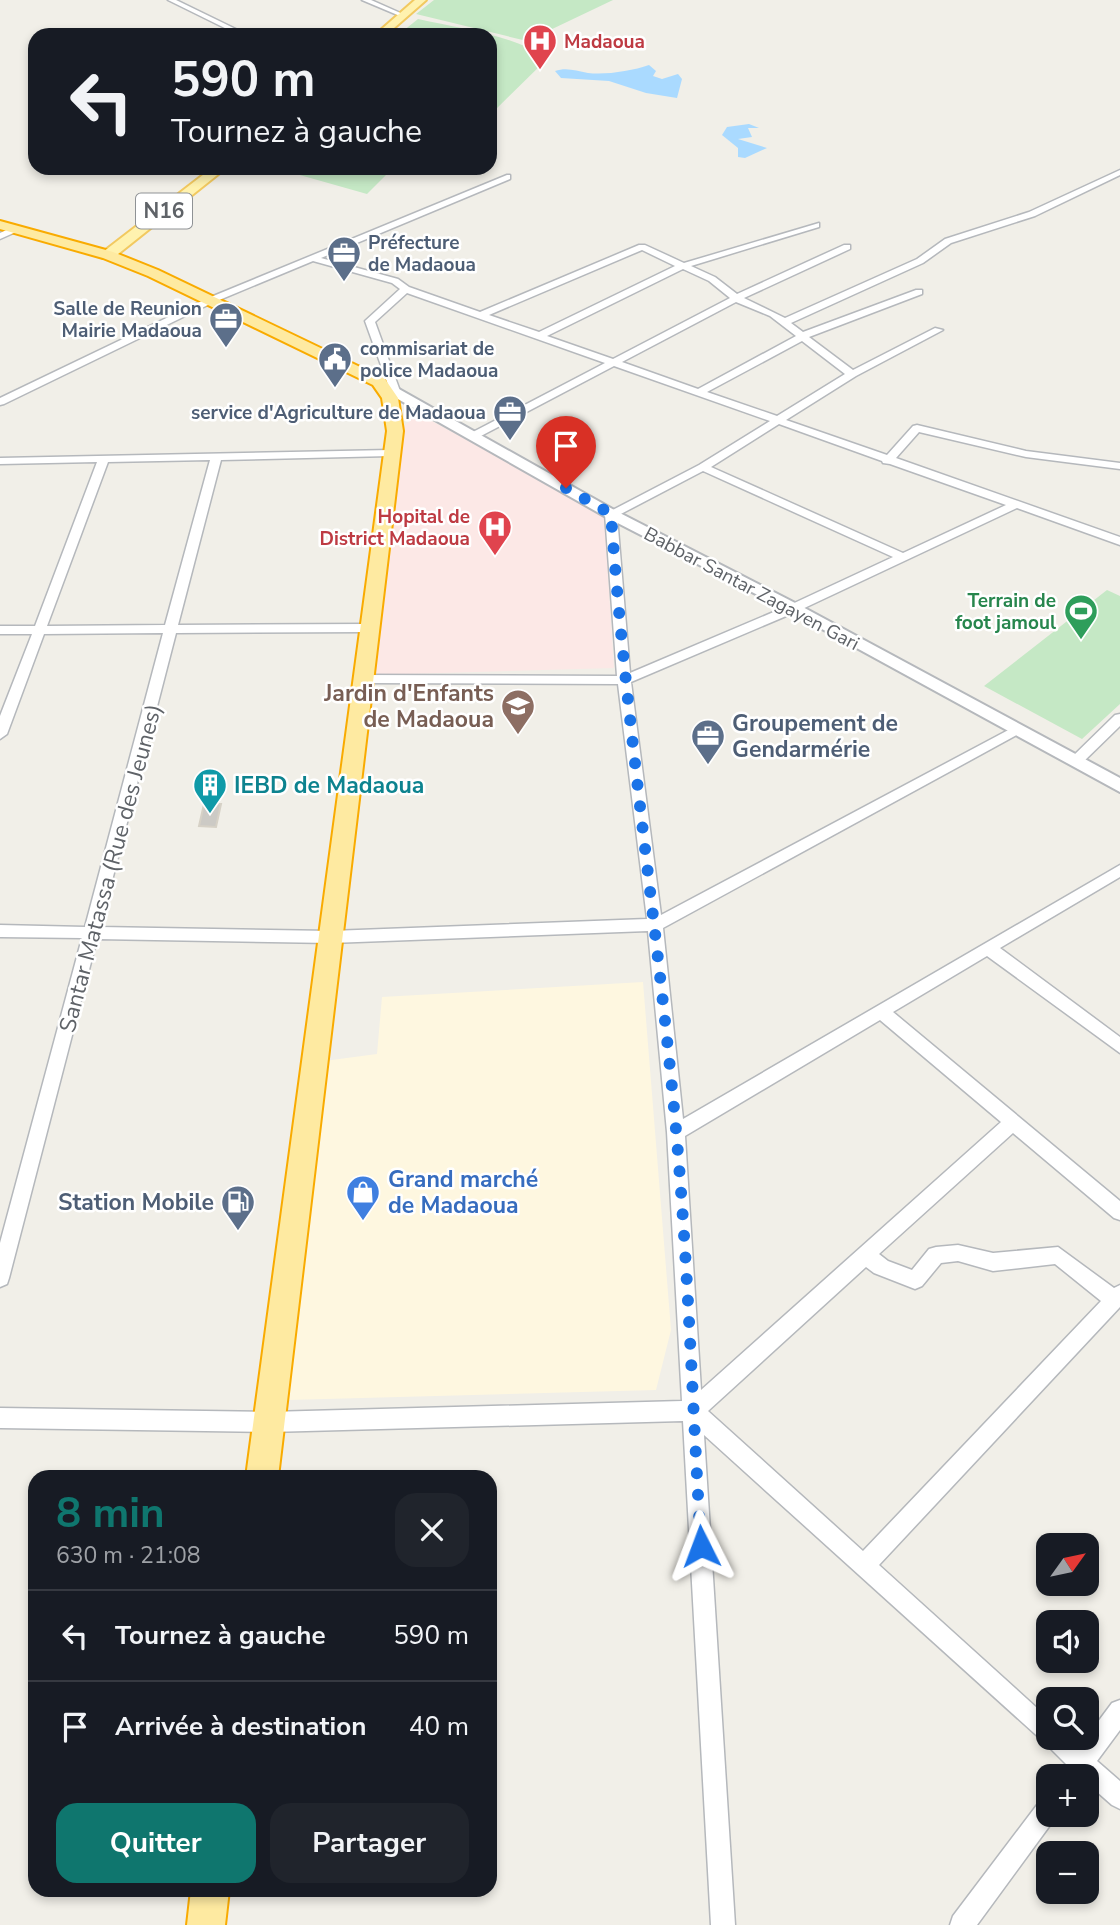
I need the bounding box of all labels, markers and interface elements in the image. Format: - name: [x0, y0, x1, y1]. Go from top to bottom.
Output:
- hospital icon: Madaoua: [521, 22, 559, 71]
- place label: Madaoua: [564, 29, 645, 55]
- text: 590 m: [171, 46, 315, 113]
- icon: left: [56, 56, 147, 147]
- text: Tournez à gauche: [171, 110, 422, 153]
- road number: N16: [136, 194, 192, 228]
- place label: Préfecture de Madaoua: [368, 230, 476, 278]
- office icon: Préfecture de Madaoua: [325, 234, 363, 283]
- place label: Salle de Reunion Mairie Madaoua: [53, 296, 202, 344]
- office icon: Salle de Reunion Mairie Madaoua: [207, 300, 245, 349]
- place label: commisariat de police Madaoua: [360, 336, 498, 384]
- public building icon: commisariat de police Madaoua: [316, 340, 354, 389]
- office icon: service d'Agriculture de Madaoua: [491, 393, 529, 442]
- place label: service d'Agriculture de Madaoua: [191, 400, 486, 426]
- pin: [536, 416, 596, 488]
- icon: arrive: [547, 427, 585, 465]
- place label: Hopital de District Madaoua: [319, 504, 470, 552]
- hospital icon: Hopital de District Madaoua: [476, 508, 514, 557]
- street label: Babbar Santar Zagayen Gari: [639, 521, 864, 657]
- place label: Terrain de foot jamoul: [955, 588, 1056, 636]
- sports icon: Terrain de foot jamoul: [1062, 592, 1100, 641]
- place label: Jardin d'Enfants de Madaoua: [323, 678, 494, 735]
- school or university icon: Jardin d'Enfants de Madaoua: [499, 687, 537, 736]
- street label: Santar Matassa (Rue des Jeunes): [52, 701, 169, 1036]
- place label: Groupement de Gendarmérie: [732, 708, 898, 765]
- office icon: Groupement de Gendarmérie: [689, 717, 727, 766]
- building icon: IEBD de Madaoua: [191, 766, 229, 815]
- place label: IEBD de Madaoua: [234, 770, 424, 801]
- place label: Grand marché de Madaoua: [388, 1164, 538, 1221]
- shop icon: Grand marché de Madaoua: [344, 1173, 382, 1222]
- fuel station icon: Station Mobile: [219, 1183, 257, 1232]
- place label: Station Mobile: [58, 1187, 214, 1218]
- text: 8 min: [56, 1485, 165, 1542]
- button: close: [395, 1493, 469, 1567]
- position arrow: [664, 1509, 738, 1583]
- north arrow: [1036, 1533, 1099, 1596]
- map controls: [1036, 1533, 1099, 1904]
- text: 630 m · 21:08: [56, 1540, 201, 1571]
- button: sound: [1036, 1610, 1099, 1673]
- icon: left: [56, 1617, 94, 1655]
- text: Tournez à gauche: [115, 1618, 326, 1653]
- text: 590 m: [393, 1618, 469, 1653]
- button: search: [1036, 1687, 1099, 1750]
- icon: arrive: [56, 1708, 94, 1746]
- text: Arrivée à destination: [115, 1709, 366, 1744]
- text: 40 m: [409, 1709, 469, 1744]
- button: +: [1036, 1764, 1099, 1827]
- button: Quitter: [56, 1803, 256, 1883]
- button: Partager: [270, 1803, 469, 1883]
- button: −: [1036, 1841, 1099, 1904]

